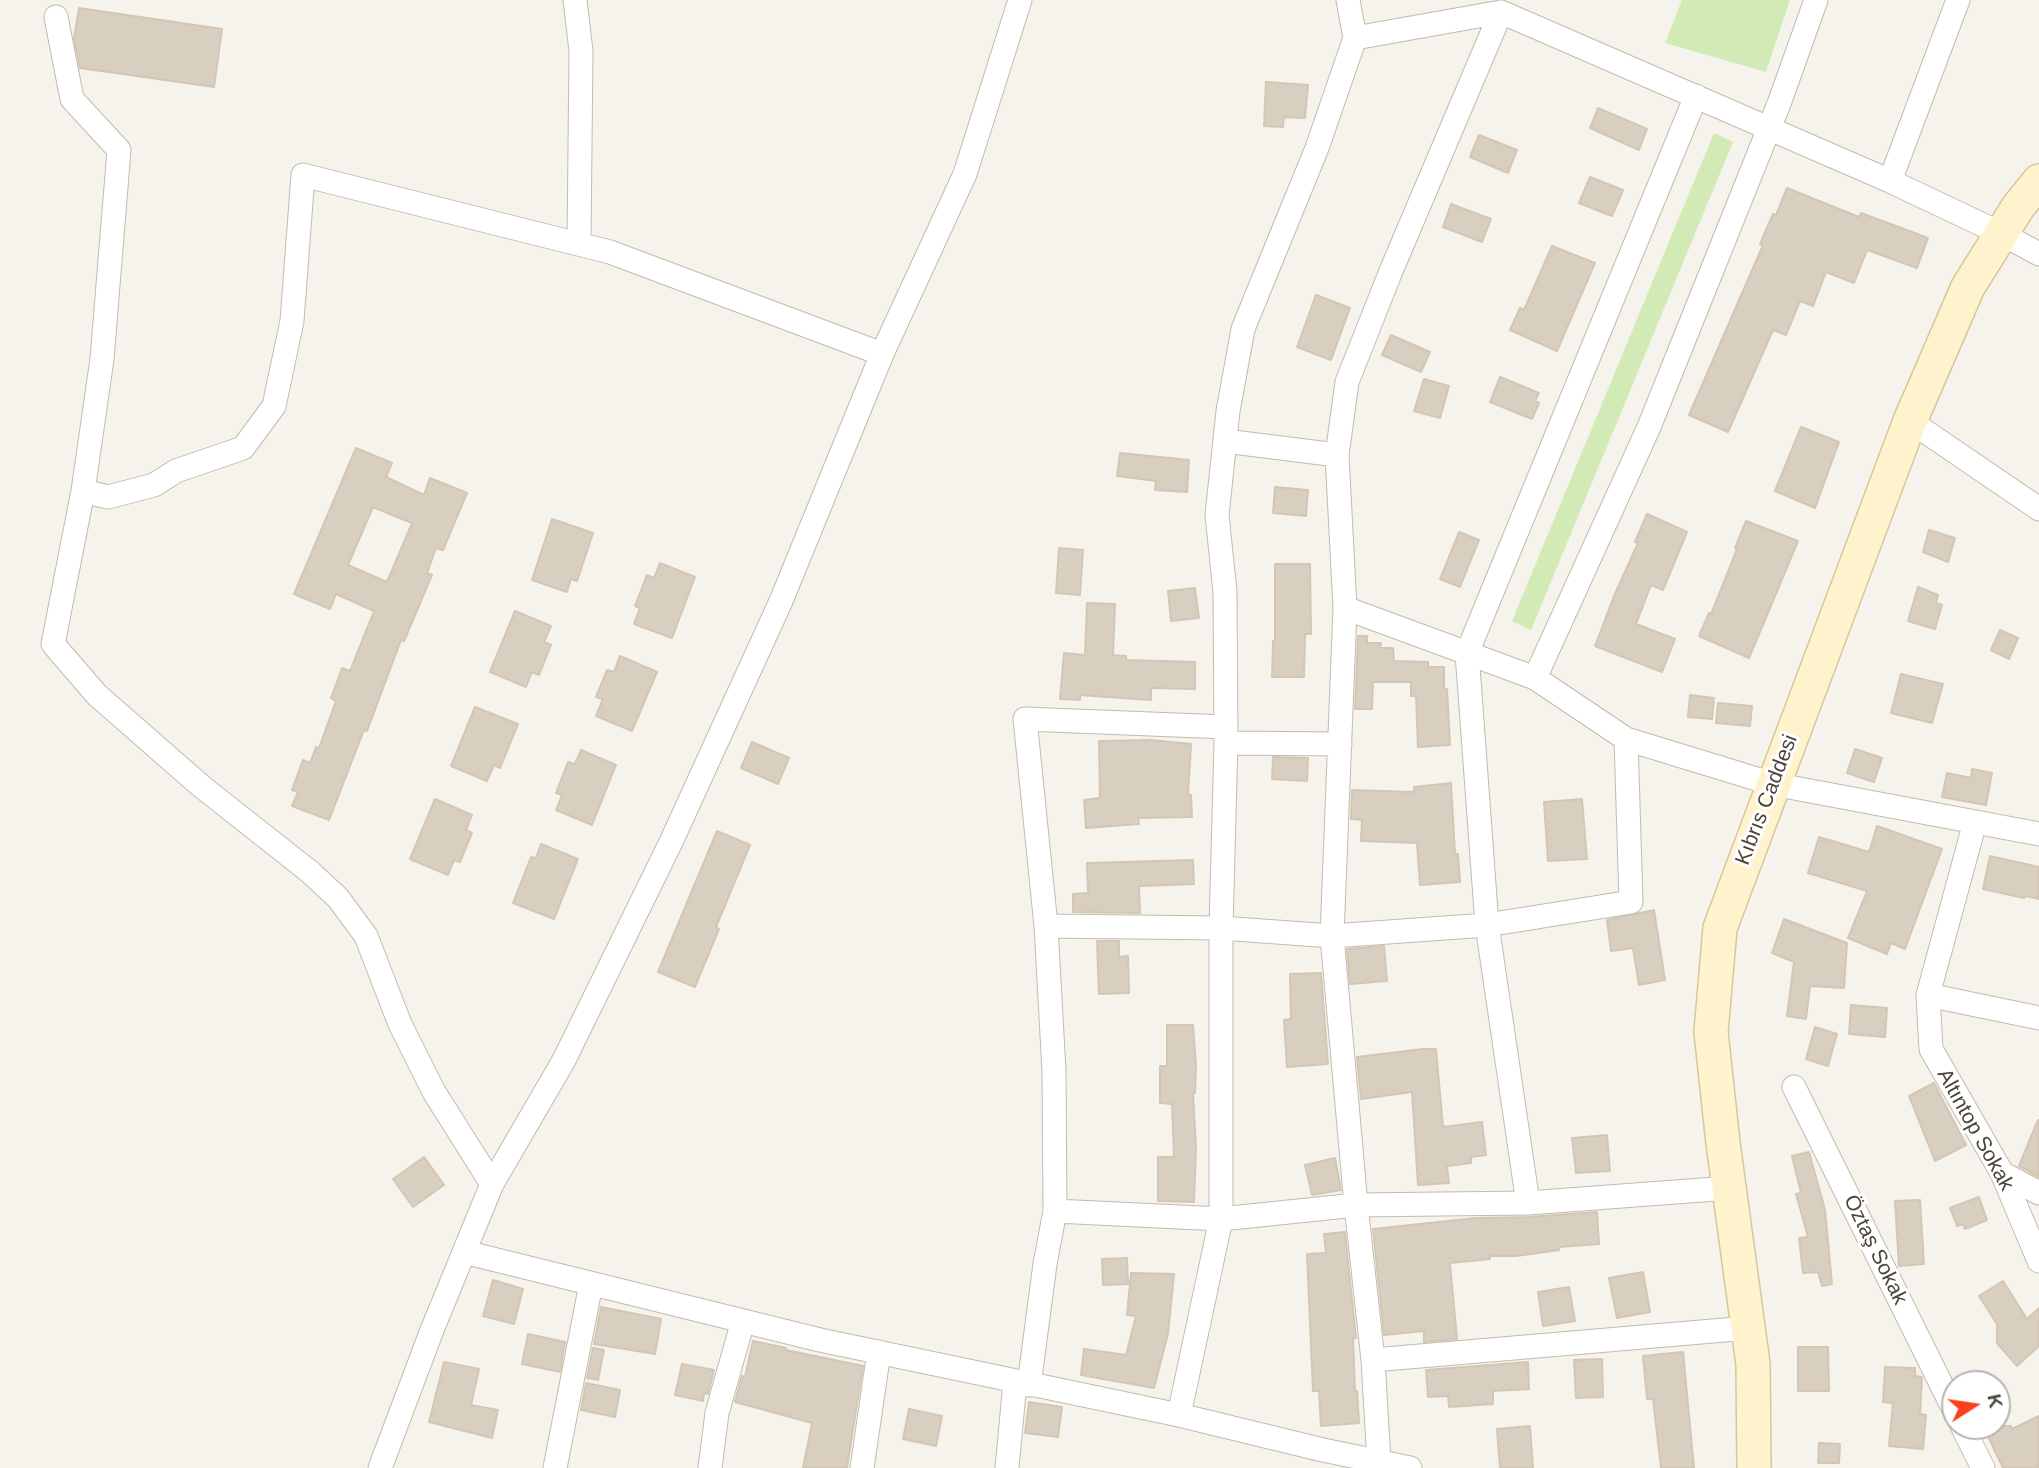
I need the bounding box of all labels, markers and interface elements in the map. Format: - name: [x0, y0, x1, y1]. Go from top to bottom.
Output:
- street label: Kıbrıs Caddesi: [1731, 731, 1803, 869]
- street label: Altıntop Sokak: [1931, 1065, 2019, 1195]
- street label: Öztaş Sokak: [1838, 1191, 1912, 1309]
- north arrow: [1941, 1370, 2011, 1440]
- text: K: [1983, 1392, 2007, 1410]

